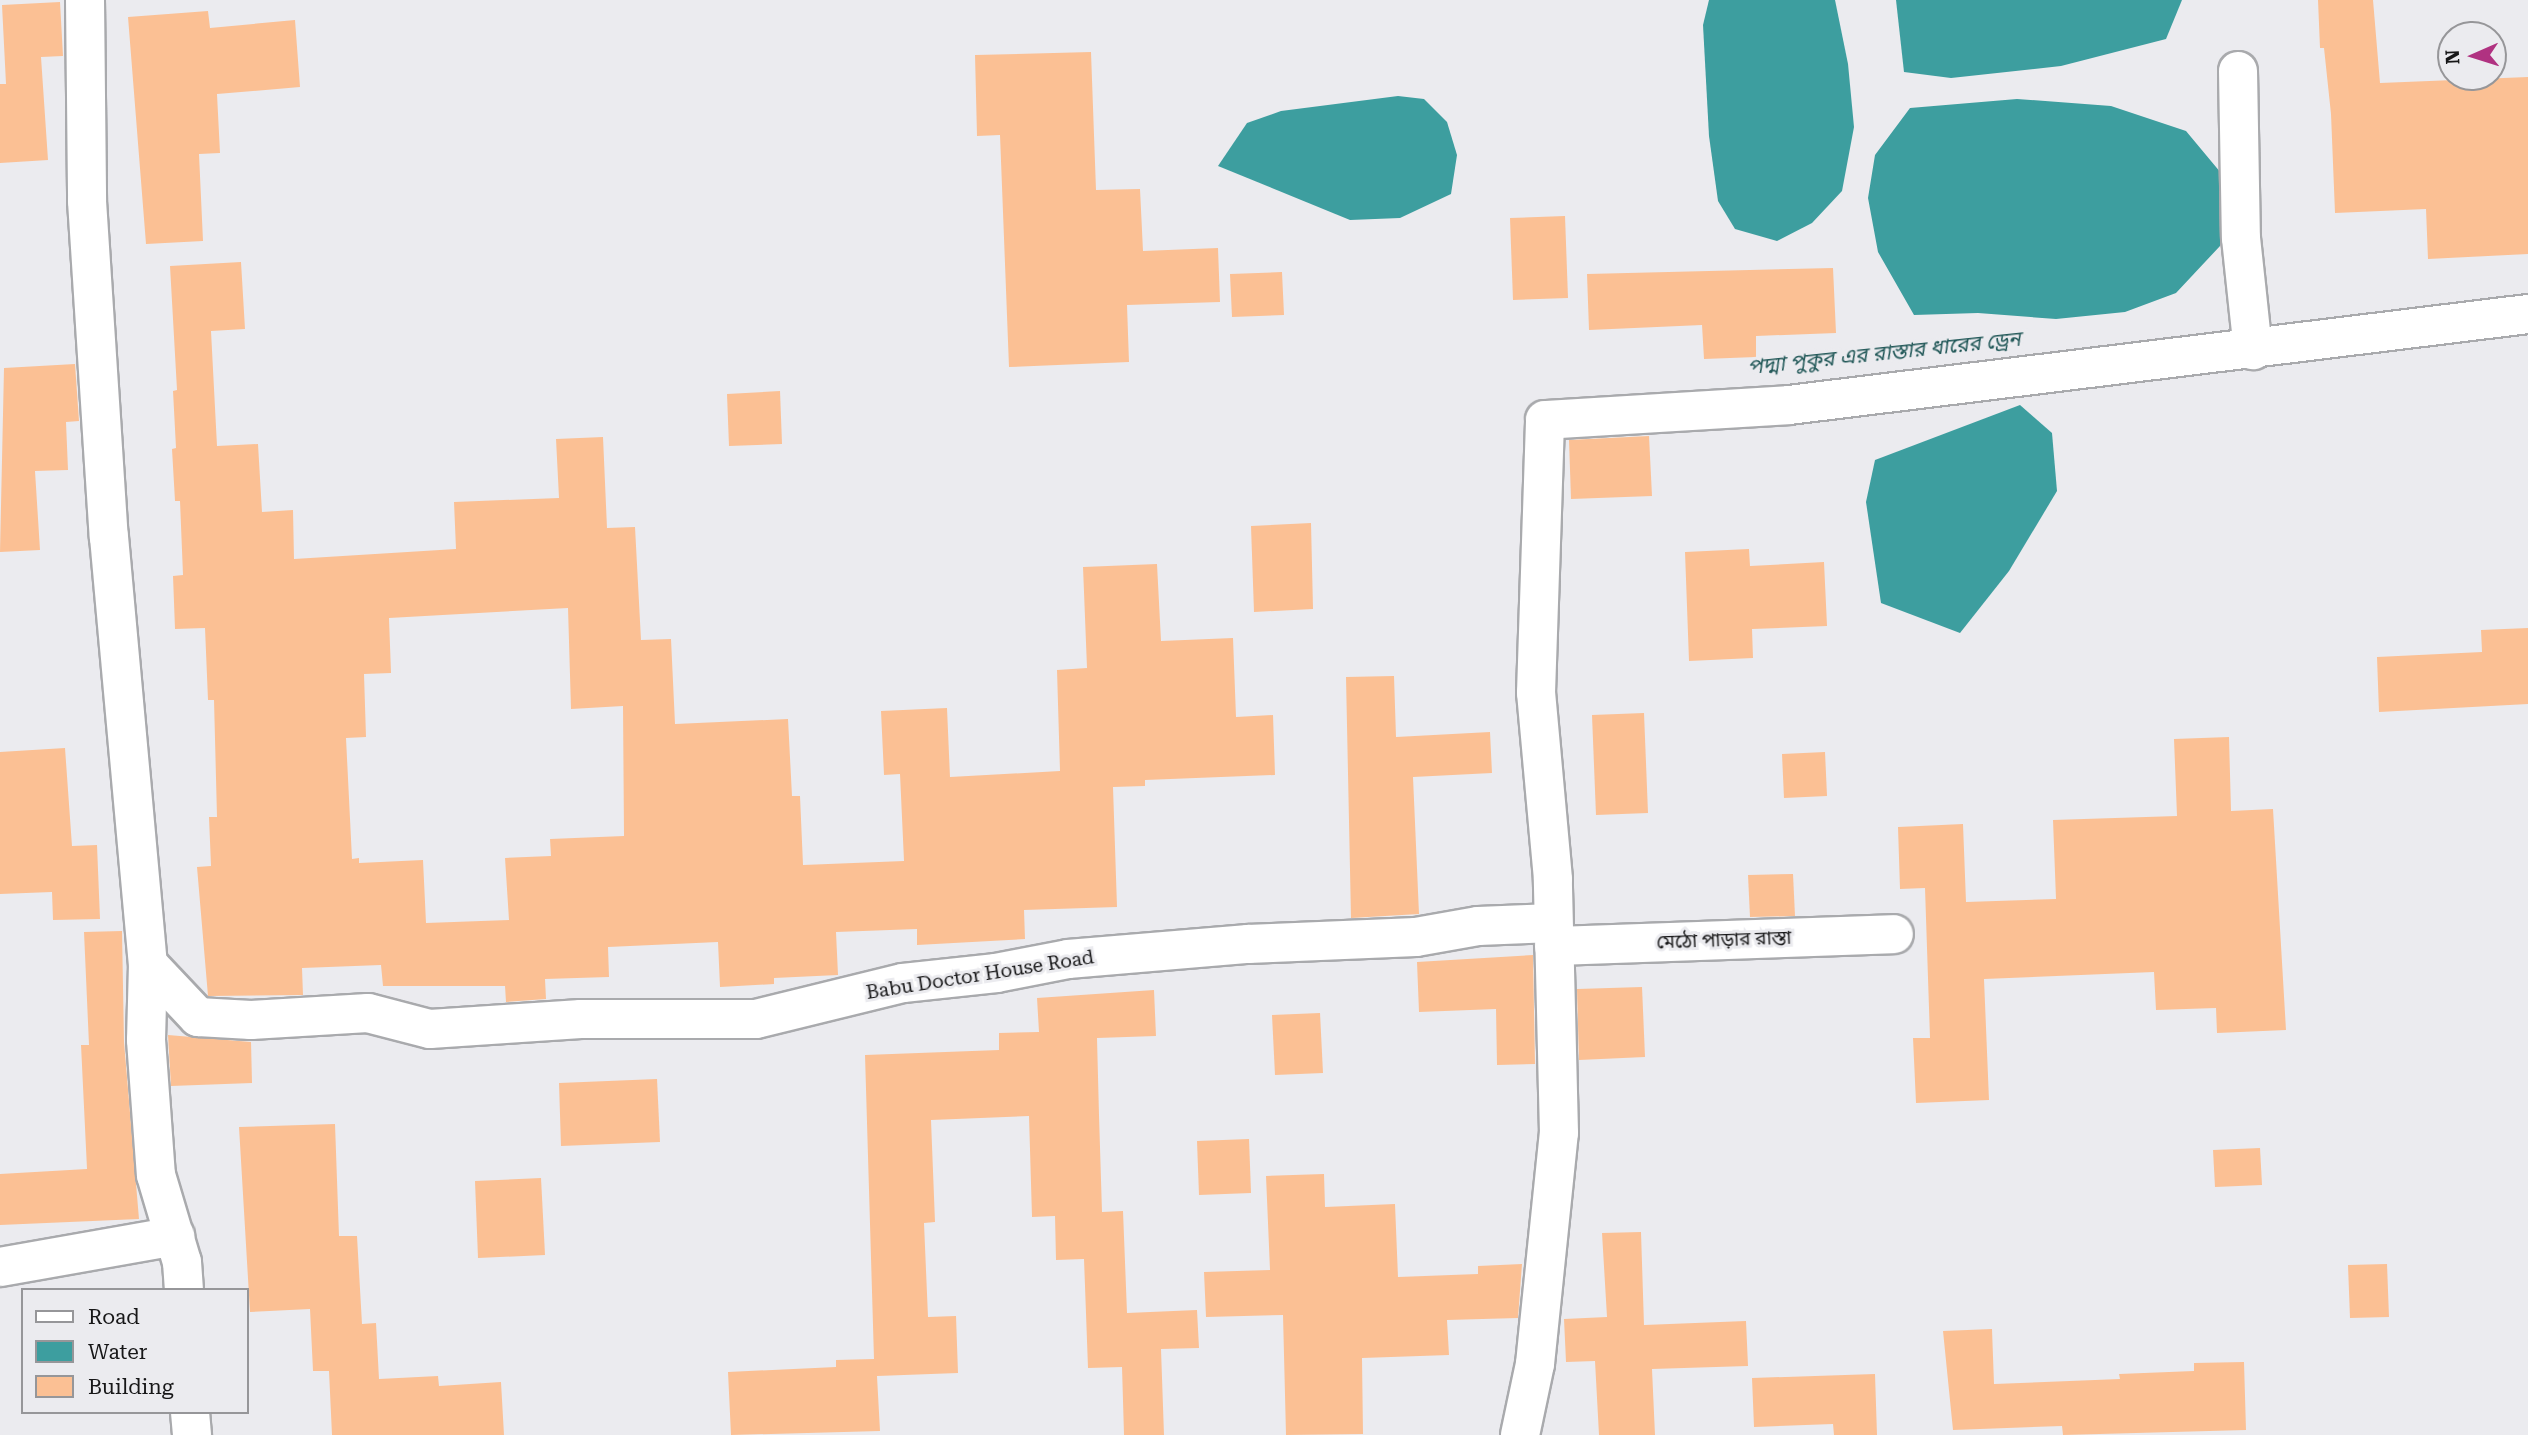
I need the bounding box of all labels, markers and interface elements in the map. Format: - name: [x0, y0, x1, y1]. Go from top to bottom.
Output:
- north arrow: [2437, 21, 2507, 91]
- text: N: [2441, 49, 2464, 65]
- water label: পদ্মা পুকুর এর রাস্তার ধারের ড্রেন: [1746, 326, 2022, 380]
- street label: মেঠো পাড়ার রাস্তা: [1656, 926, 1792, 954]
- street label: Babu Doctor House Road: [865, 946, 1095, 1004]
- legend: [21, 1288, 248, 1414]
- text: Road: [88, 1305, 140, 1329]
- text: Water: [88, 1340, 147, 1364]
- text: Building: [88, 1375, 174, 1399]

